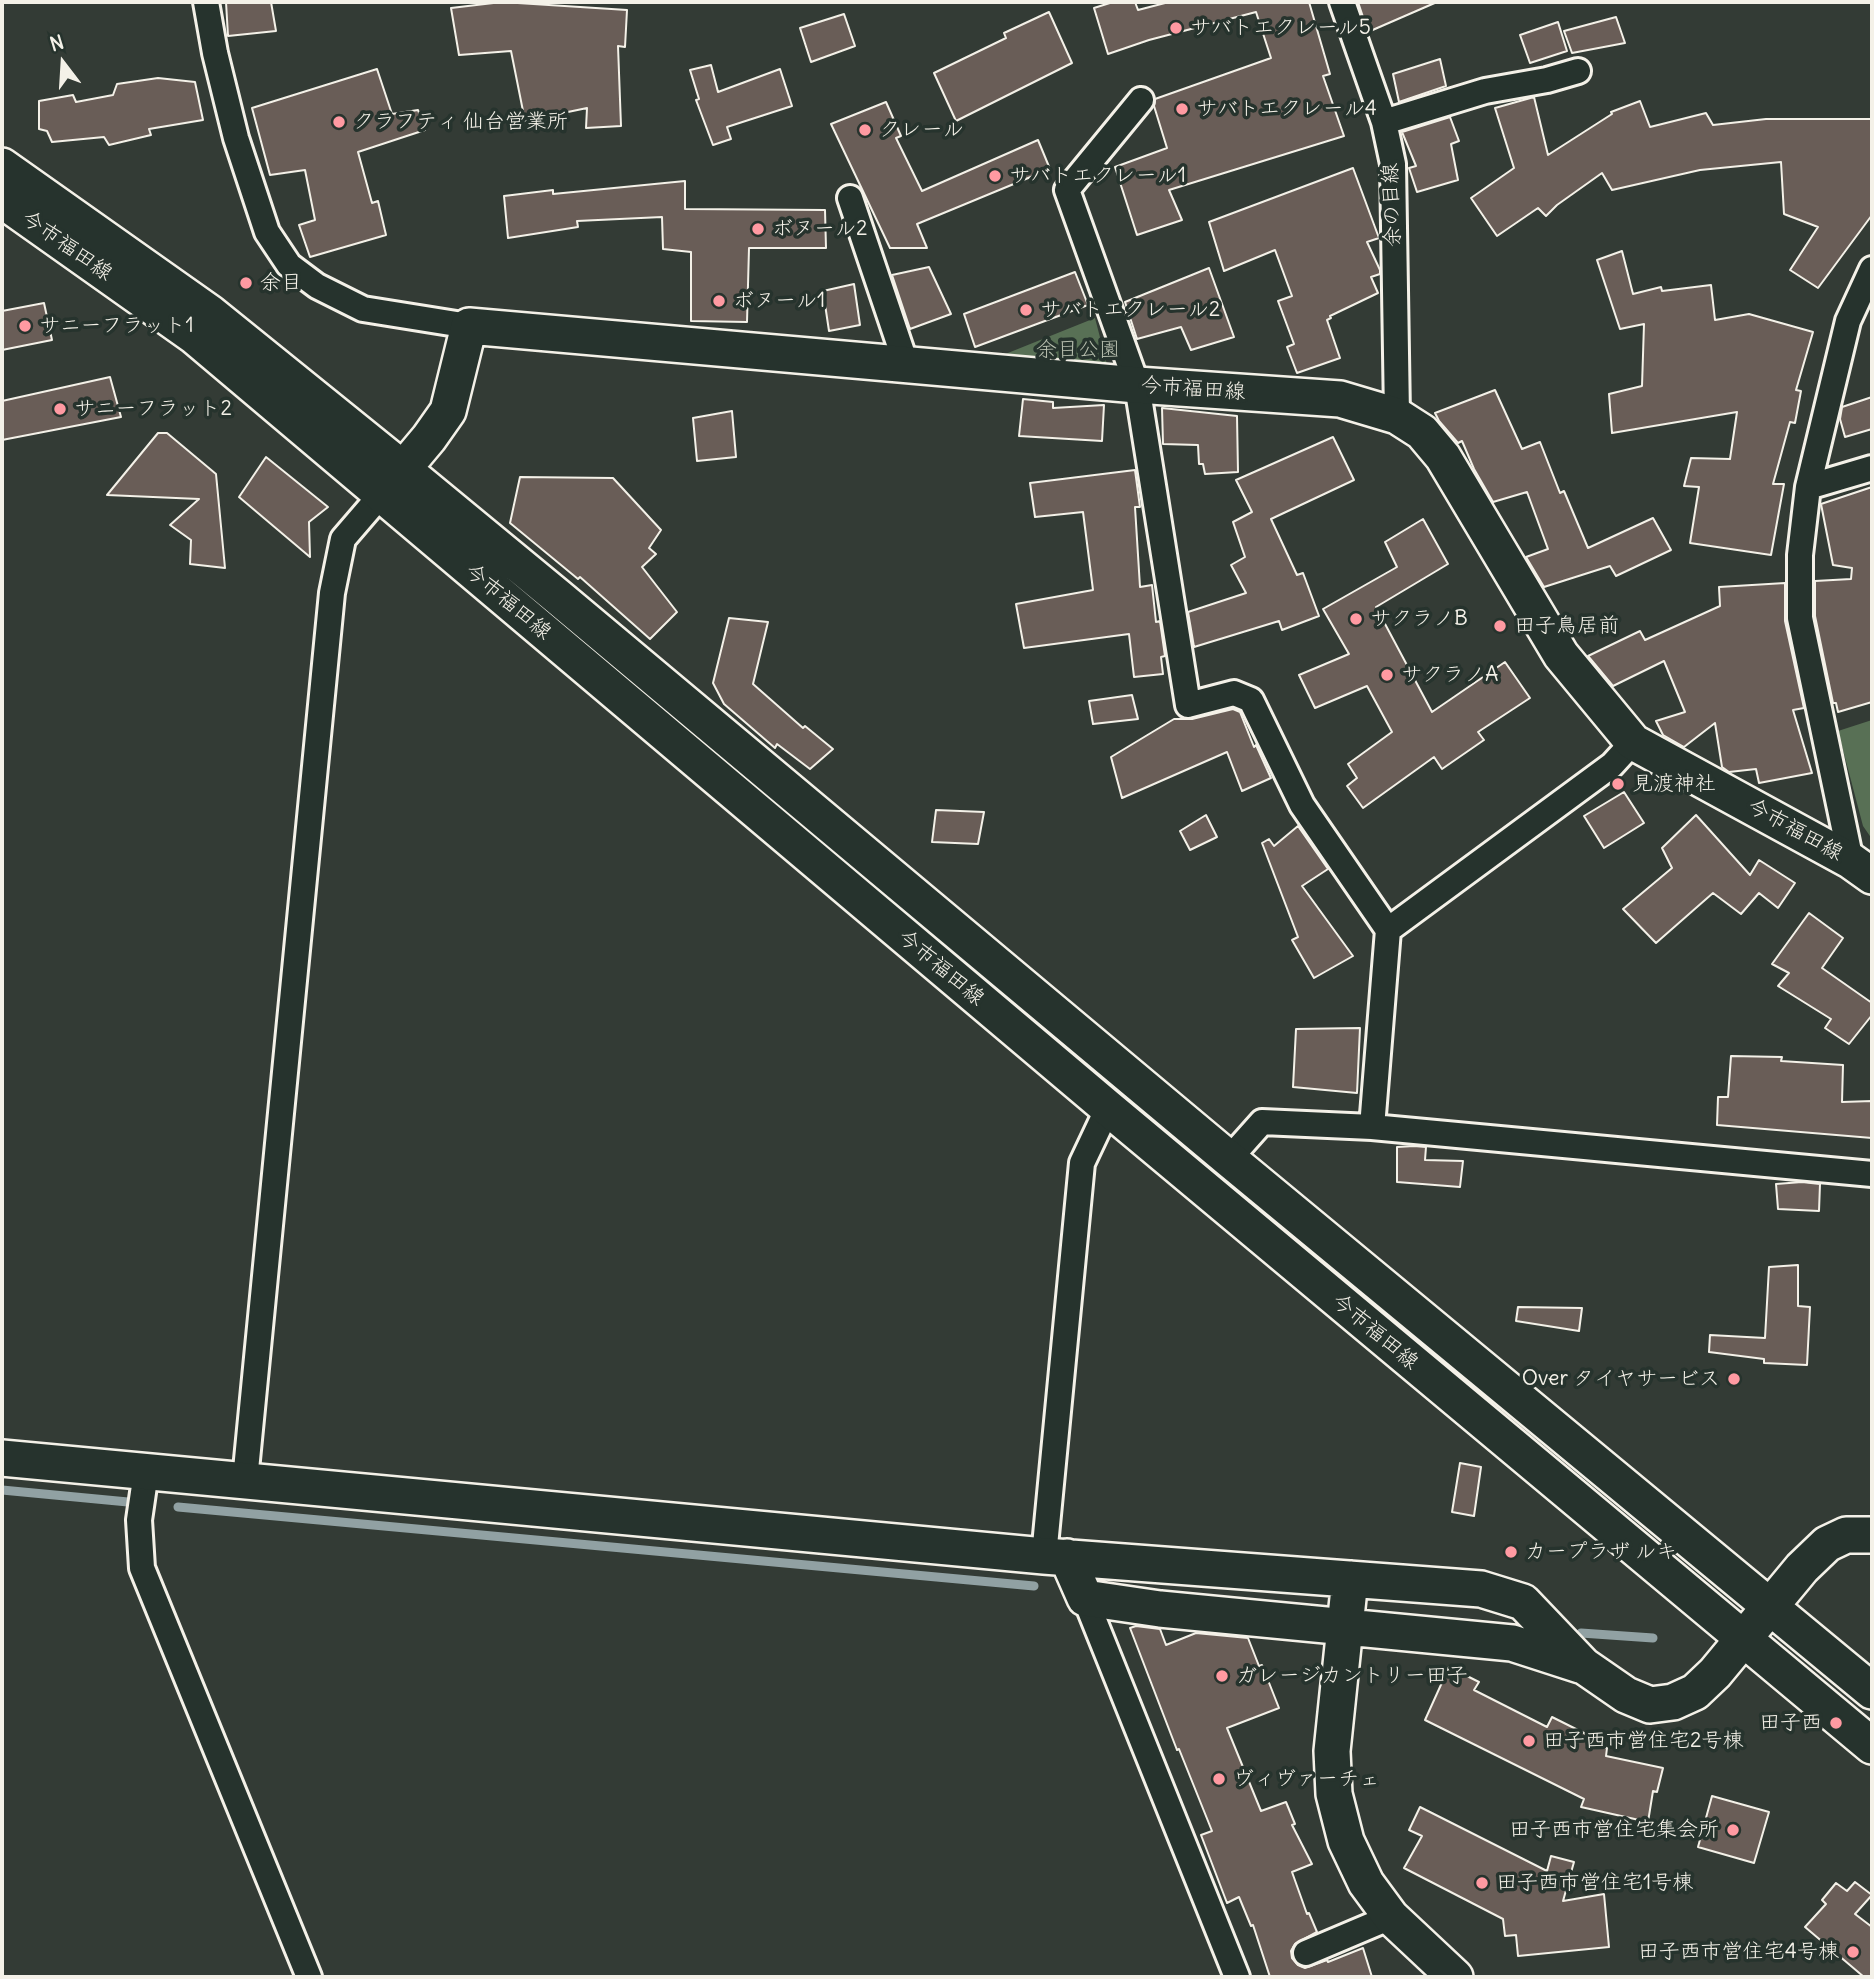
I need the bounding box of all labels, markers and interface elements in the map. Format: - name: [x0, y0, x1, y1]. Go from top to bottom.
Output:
- place label: サバトエクレール5: [1190, 15, 1371, 41]
- marker: サバトエクレール5: [1168, 20, 1184, 36]
- north arrow: [28, 28, 98, 98]
- text: N: [47, 30, 67, 56]
- place label: サバトエクレール4: [1196, 96, 1377, 122]
- marker: サバトエクレール4: [1174, 101, 1190, 117]
- place label: クラフティ 仙台営業所: [353, 109, 568, 135]
- marker: クラフティ 仙台営業所: [331, 114, 347, 130]
- place label: クレール: [879, 117, 964, 143]
- marker: クレール: [857, 122, 873, 138]
- place label: サバトエクレール1: [1009, 163, 1186, 189]
- street label: 余の目線: [1378, 163, 1406, 247]
- marker: サバトエクレール1: [987, 168, 1003, 184]
- street label: 今市福田線: [17, 206, 117, 286]
- place label: ボヌール2: [772, 216, 868, 242]
- marker: ボヌール2: [750, 221, 766, 237]
- place label: 余目: [260, 270, 302, 296]
- marker: 余目: [238, 275, 254, 291]
- place label: ボヌール1: [733, 288, 825, 314]
- marker: ボヌール1: [711, 293, 727, 309]
- place label: サバトエクレール2: [1040, 297, 1220, 323]
- marker: サバトエクレール2: [1018, 302, 1034, 318]
- place label: サニーフラット1: [39, 313, 194, 339]
- marker: サニーフラット1: [17, 318, 33, 334]
- park label: 余目公園: [1036, 337, 1120, 363]
- street label: 今市福田線: [1140, 373, 1246, 405]
- place label: サニーフラット2: [74, 396, 232, 422]
- marker: サニーフラット2: [52, 401, 68, 417]
- street label: 今市福田線: [460, 559, 556, 645]
- place label: サクラノB: [1370, 606, 1468, 632]
- marker: サクラノB: [1348, 611, 1364, 627]
- place label: 田子鳥居前: [1514, 613, 1619, 639]
- marker: 田子鳥居前: [1492, 618, 1508, 634]
- place label: サクラノA: [1401, 662, 1498, 688]
- marker: サクラノA: [1379, 667, 1395, 683]
- place label: 見渡神社: [1632, 771, 1716, 797]
- marker: 見渡神社: [1610, 776, 1626, 792]
- street label: 今市福田線: [1743, 794, 1847, 866]
- street label: 今市福田線: [893, 925, 989, 1011]
- street label: 今市福田線: [1327, 1289, 1423, 1375]
- place label: Over タイヤサービス: [1522, 1366, 1720, 1392]
- marker: Over タイヤサービス: [1726, 1371, 1742, 1387]
- place label: カープラザ ルキ: [1525, 1539, 1677, 1565]
- marker: カープラザ ルキ: [1503, 1544, 1519, 1560]
- place label: ガレージカントリー田子: [1236, 1663, 1468, 1689]
- marker: ガレージカントリー田子: [1214, 1668, 1230, 1684]
- place label: 田子西: [1759, 1710, 1822, 1736]
- marker: 田子西: [1828, 1715, 1844, 1731]
- place label: 田子西市営住宅2号棟: [1543, 1728, 1744, 1754]
- marker: 田子西市営住宅2号棟: [1521, 1733, 1537, 1749]
- place label: ヴィヴァーチェ: [1233, 1766, 1380, 1792]
- marker: ヴィヴァーチェ: [1211, 1771, 1227, 1787]
- place label: 田子西市営住宅集会所: [1509, 1817, 1719, 1843]
- marker: 田子西市営住宅集会所: [1725, 1822, 1741, 1838]
- place label: 田子西市営住宅1号棟: [1496, 1870, 1693, 1896]
- marker: 田子西市営住宅1号棟: [1474, 1875, 1490, 1891]
- place label: 田子西市営住宅4号棟: [1638, 1939, 1839, 1965]
- marker: 田子西市営住宅4号棟: [1845, 1944, 1861, 1960]

